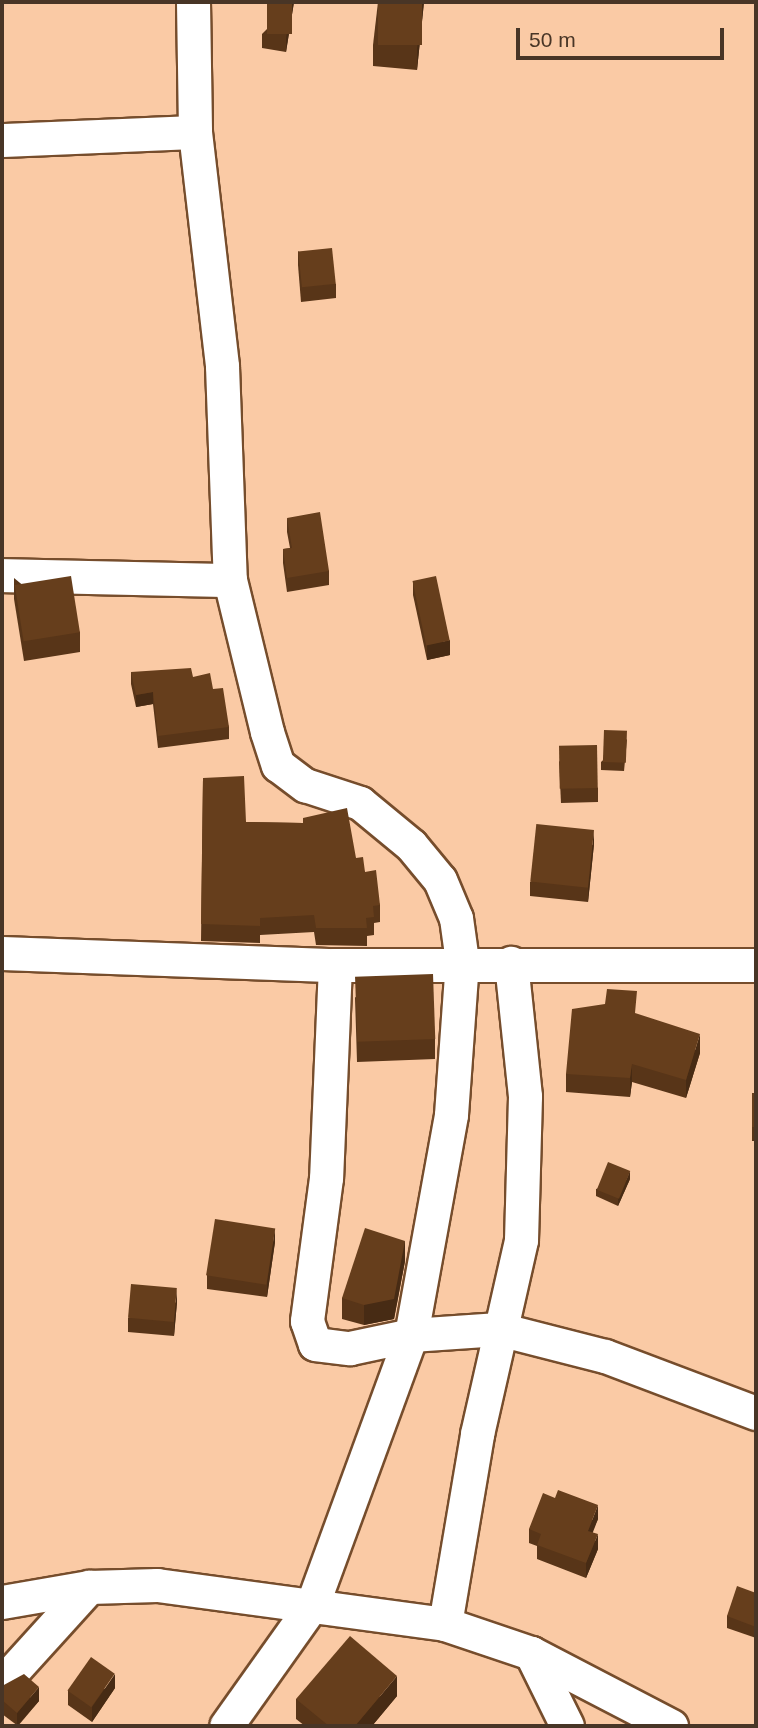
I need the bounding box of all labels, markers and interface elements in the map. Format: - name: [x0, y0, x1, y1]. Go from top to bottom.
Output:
- scale bar: [520, 14, 728, 58]
- text: 50 m: [529, 28, 576, 51]

